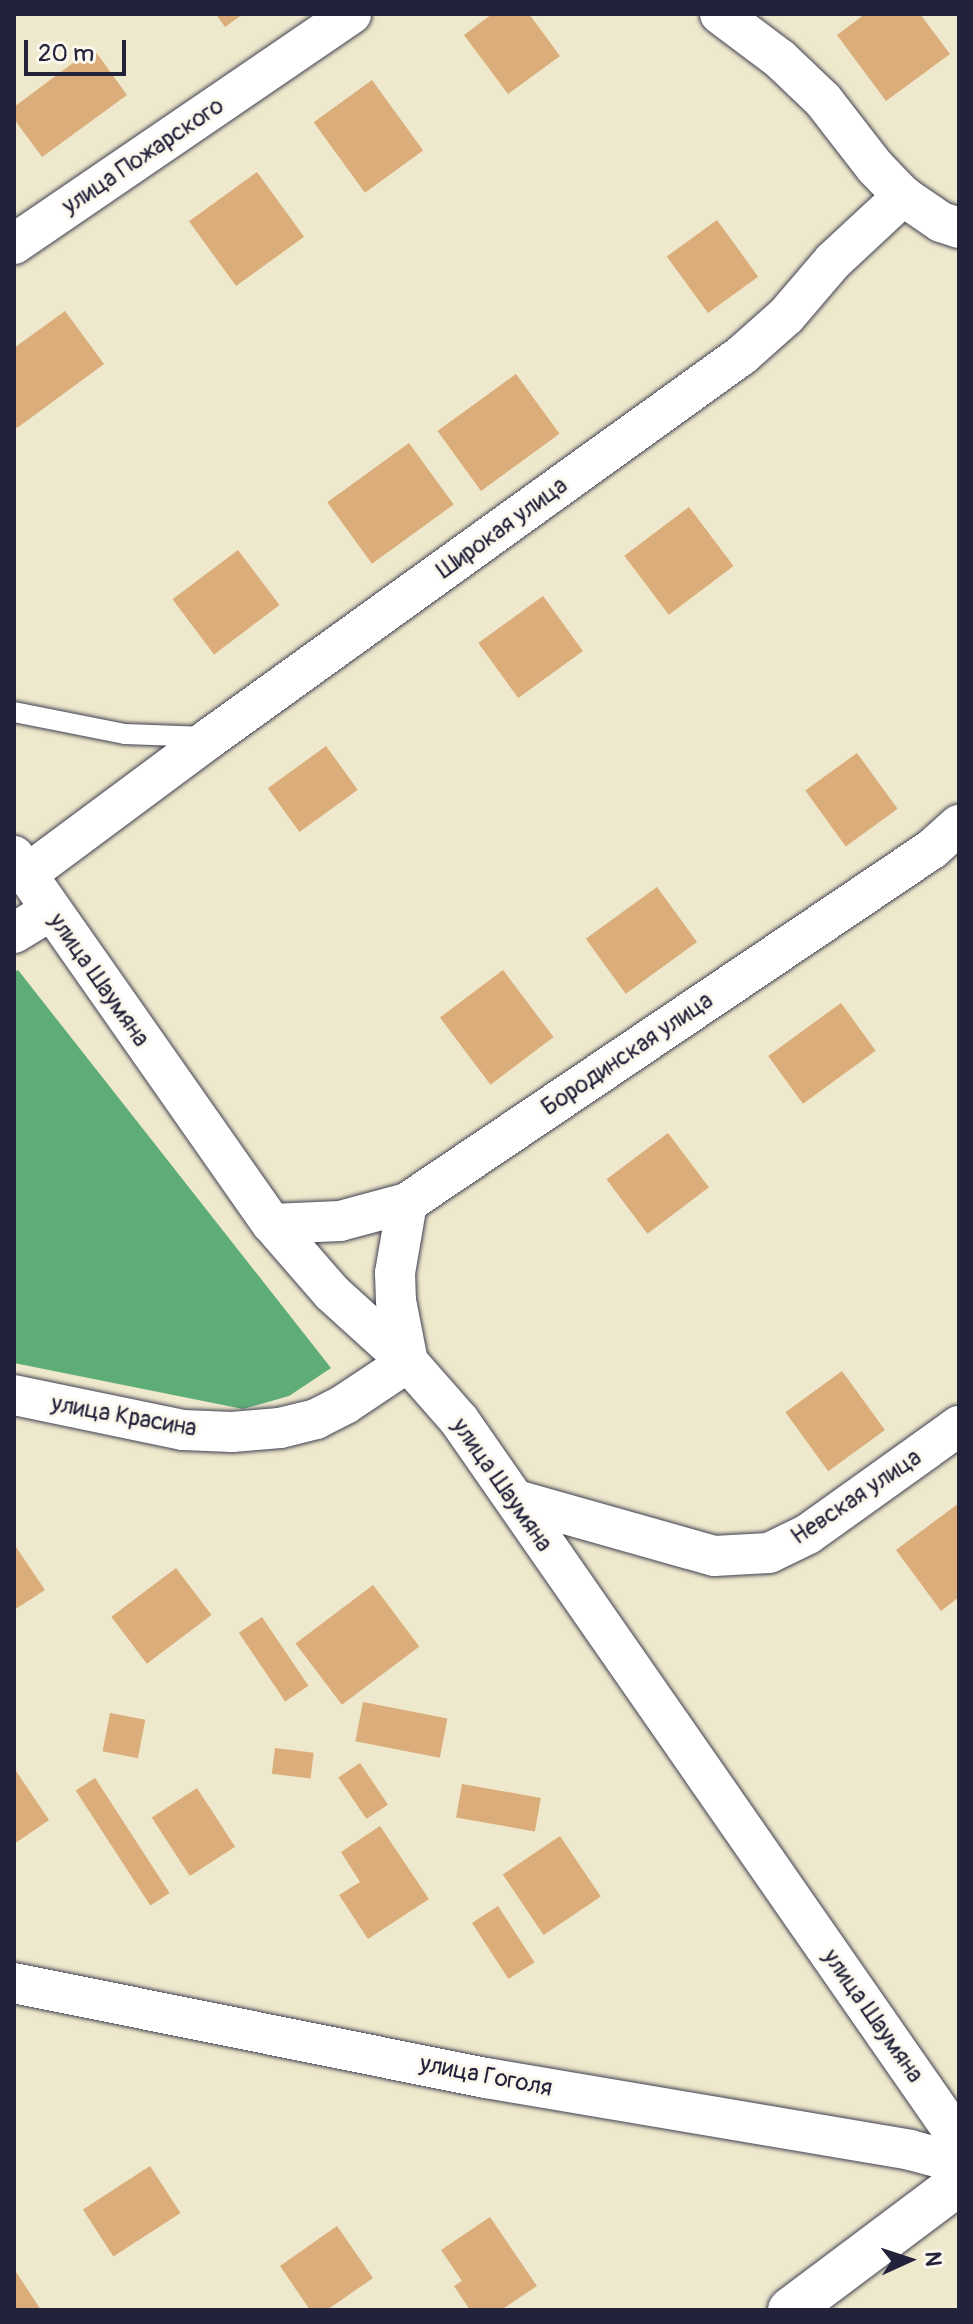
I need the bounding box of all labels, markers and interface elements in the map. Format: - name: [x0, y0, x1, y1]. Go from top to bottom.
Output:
- scale bar: [28, 24, 130, 74]
- text: 20 m: [38, 39, 94, 68]
- street label: улица Пожарского: [57, 91, 229, 221]
- street label: Широкая улица: [431, 471, 573, 585]
- street label: улица Шаумяна: [42, 908, 156, 1052]
- street label: Бородинская улица: [536, 986, 718, 1122]
- street label: улица Красина: [49, 1389, 199, 1443]
- street label: улица Шаумяна: [445, 1413, 559, 1557]
- street label: Невская улица: [785, 1443, 927, 1551]
- street label: улица Шаумяна: [816, 1944, 930, 2088]
- street label: улица Гоголя: [417, 2049, 555, 2103]
- north arrow: [869, 2220, 949, 2300]
- text: N: [919, 2251, 947, 2267]

